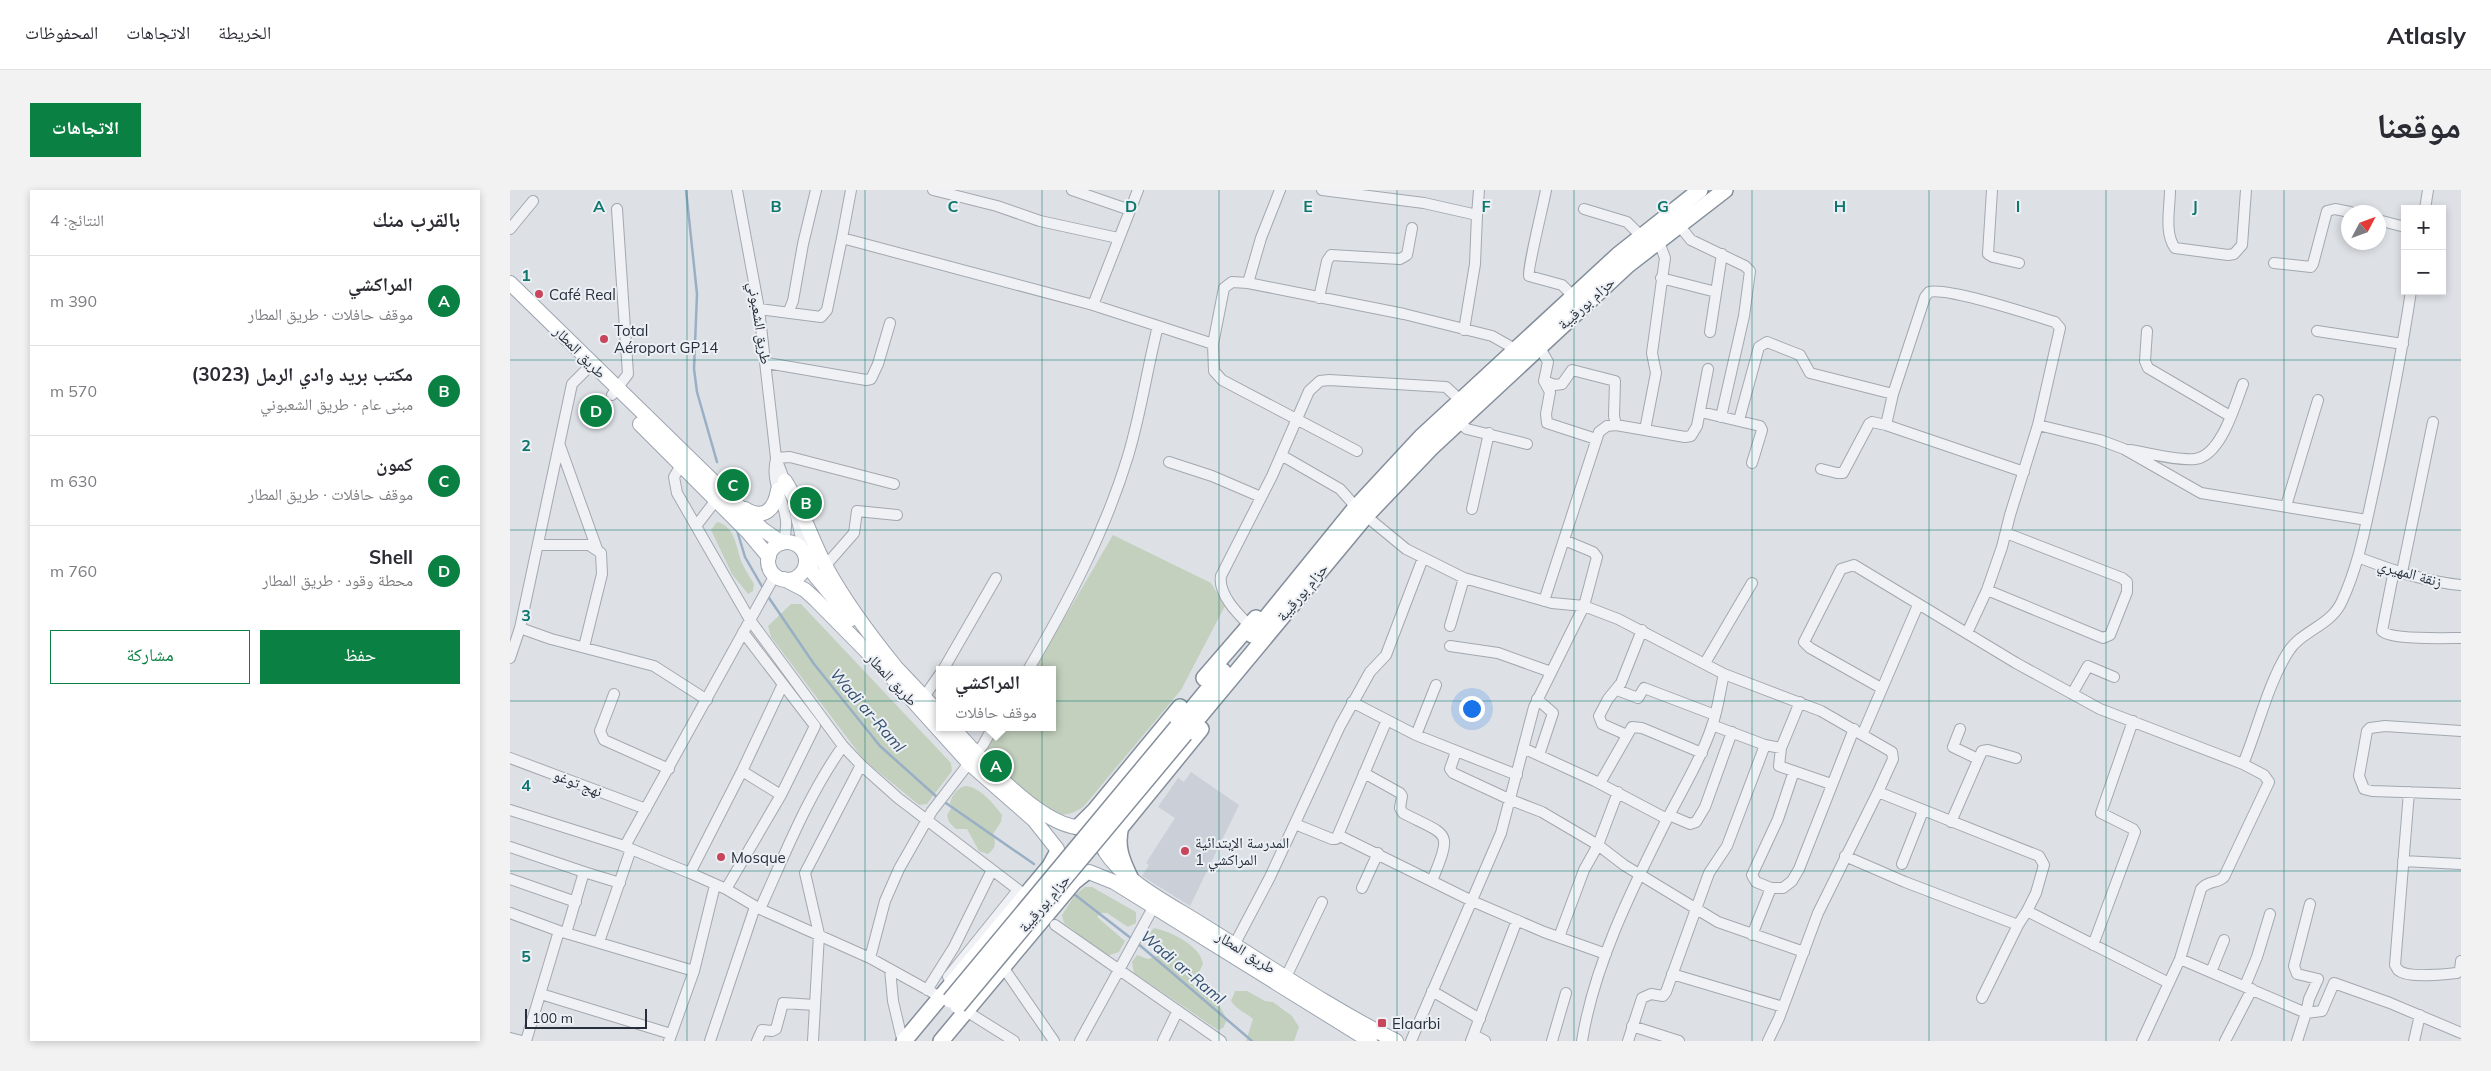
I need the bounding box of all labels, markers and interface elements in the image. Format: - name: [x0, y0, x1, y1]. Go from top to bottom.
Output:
- text: Atlasly: [2387, 20, 2466, 50]
- text: المحفوظات: [25, 21, 98, 44]
- text: الاتجاهات: [126, 21, 190, 44]
- text: الخريطة: [218, 21, 271, 44]
- button: الاتجاهات: [30, 103, 141, 157]
- text: موقعنا: [2376, 103, 2461, 147]
- text: A: [593, 196, 605, 216]
- text: B: [770, 196, 782, 216]
- text: C: [948, 196, 959, 216]
- text: D: [1125, 196, 1137, 216]
- text: E: [1303, 196, 1313, 216]
- text: F: [1481, 196, 1491, 216]
- text: G: [1657, 196, 1669, 216]
- text: H: [1834, 196, 1846, 216]
- text: I: [2016, 196, 2020, 216]
- text: J: [2192, 196, 2198, 216]
- north arrow: [2341, 205, 2386, 250]
- map controls: [2401, 205, 2446, 295]
- button: +: [2401, 205, 2446, 250]
- text: بالقرب منك: [372, 206, 460, 232]
- text: النتائج: 4: [50, 210, 104, 230]
- button: −: [2401, 250, 2446, 295]
- text: 1: [521, 265, 531, 285]
- text: المراكشي: [348, 272, 413, 296]
- street label: حزام بورقيبة: [1554, 272, 1619, 334]
- street label: طريق الشعبوني: [741, 280, 776, 366]
- place label: Café Real: [549, 285, 616, 304]
- marker: Café Real: [533, 288, 545, 300]
- text: 390 m: [50, 291, 97, 311]
- text: A: [438, 291, 450, 311]
- text: موقف حافلات · طريق المطار: [248, 304, 413, 324]
- street label: طريق المطار: [548, 321, 610, 383]
- place label: Total Aéroport GP14: [614, 321, 718, 357]
- marker: Total Aéroport GP14: [598, 333, 610, 345]
- text: مكتب بريد وادي الرمل (3023): [191, 362, 413, 386]
- text: 570 m: [50, 381, 97, 401]
- text: B: [438, 381, 450, 401]
- pin: D: [580, 392, 612, 430]
- text: مبنى عام · طريق الشعبوني: [260, 394, 413, 414]
- text: 2: [521, 435, 531, 455]
- text: كمون: [376, 452, 413, 476]
- pin: C: [717, 466, 749, 504]
- text: 630 m: [50, 471, 97, 491]
- text: C: [439, 471, 449, 491]
- text: موقف حافلات · طريق المطار: [248, 484, 413, 504]
- pin: B: [790, 484, 822, 522]
- text: Shell: [369, 545, 413, 569]
- street label: زنقة المهيري: [2375, 555, 2444, 594]
- street label: حزام بورقيبة: [1272, 559, 1333, 626]
- text: 760 m: [50, 561, 97, 581]
- text: D: [438, 561, 450, 581]
- text: محطة وقود · طريق المطار: [262, 570, 413, 590]
- text: 3: [521, 605, 531, 625]
- button: مشاركة: [50, 630, 250, 684]
- button: حفظ: [260, 630, 460, 684]
- street label: طريق المطار: [861, 647, 922, 711]
- water label: Wadi ar-Raml: [826, 664, 910, 756]
- popup: [936, 666, 1056, 731]
- text: المراكشي: [955, 670, 1020, 694]
- your location: [1459, 696, 1485, 722]
- text: موقف حافلات: [955, 702, 1037, 722]
- pin: A: [980, 747, 1012, 785]
- street label: نهج توغو: [551, 765, 605, 802]
- text: 4: [521, 775, 531, 795]
- place label: المدرسة الإبتدائية المراكشي 1: [1195, 833, 1289, 871]
- marker: المدرسة الإبتدائية المراكشي 1: [1179, 845, 1191, 857]
- place label: Mosque: [731, 848, 786, 867]
- marker: Mosque: [715, 851, 727, 863]
- street label: حزام بورقيبة: [1014, 870, 1075, 937]
- water label: Wadi ar-Raml: [1137, 926, 1230, 1008]
- street label: طريق المطار: [1211, 926, 1279, 979]
- text: 5: [521, 946, 531, 966]
- scale bar: [525, 1006, 648, 1029]
- text: 100 m: [532, 1009, 573, 1027]
- place label: Elaarbi: [1392, 1014, 1440, 1033]
- marker: Elaarbi: [1376, 1017, 1388, 1029]

